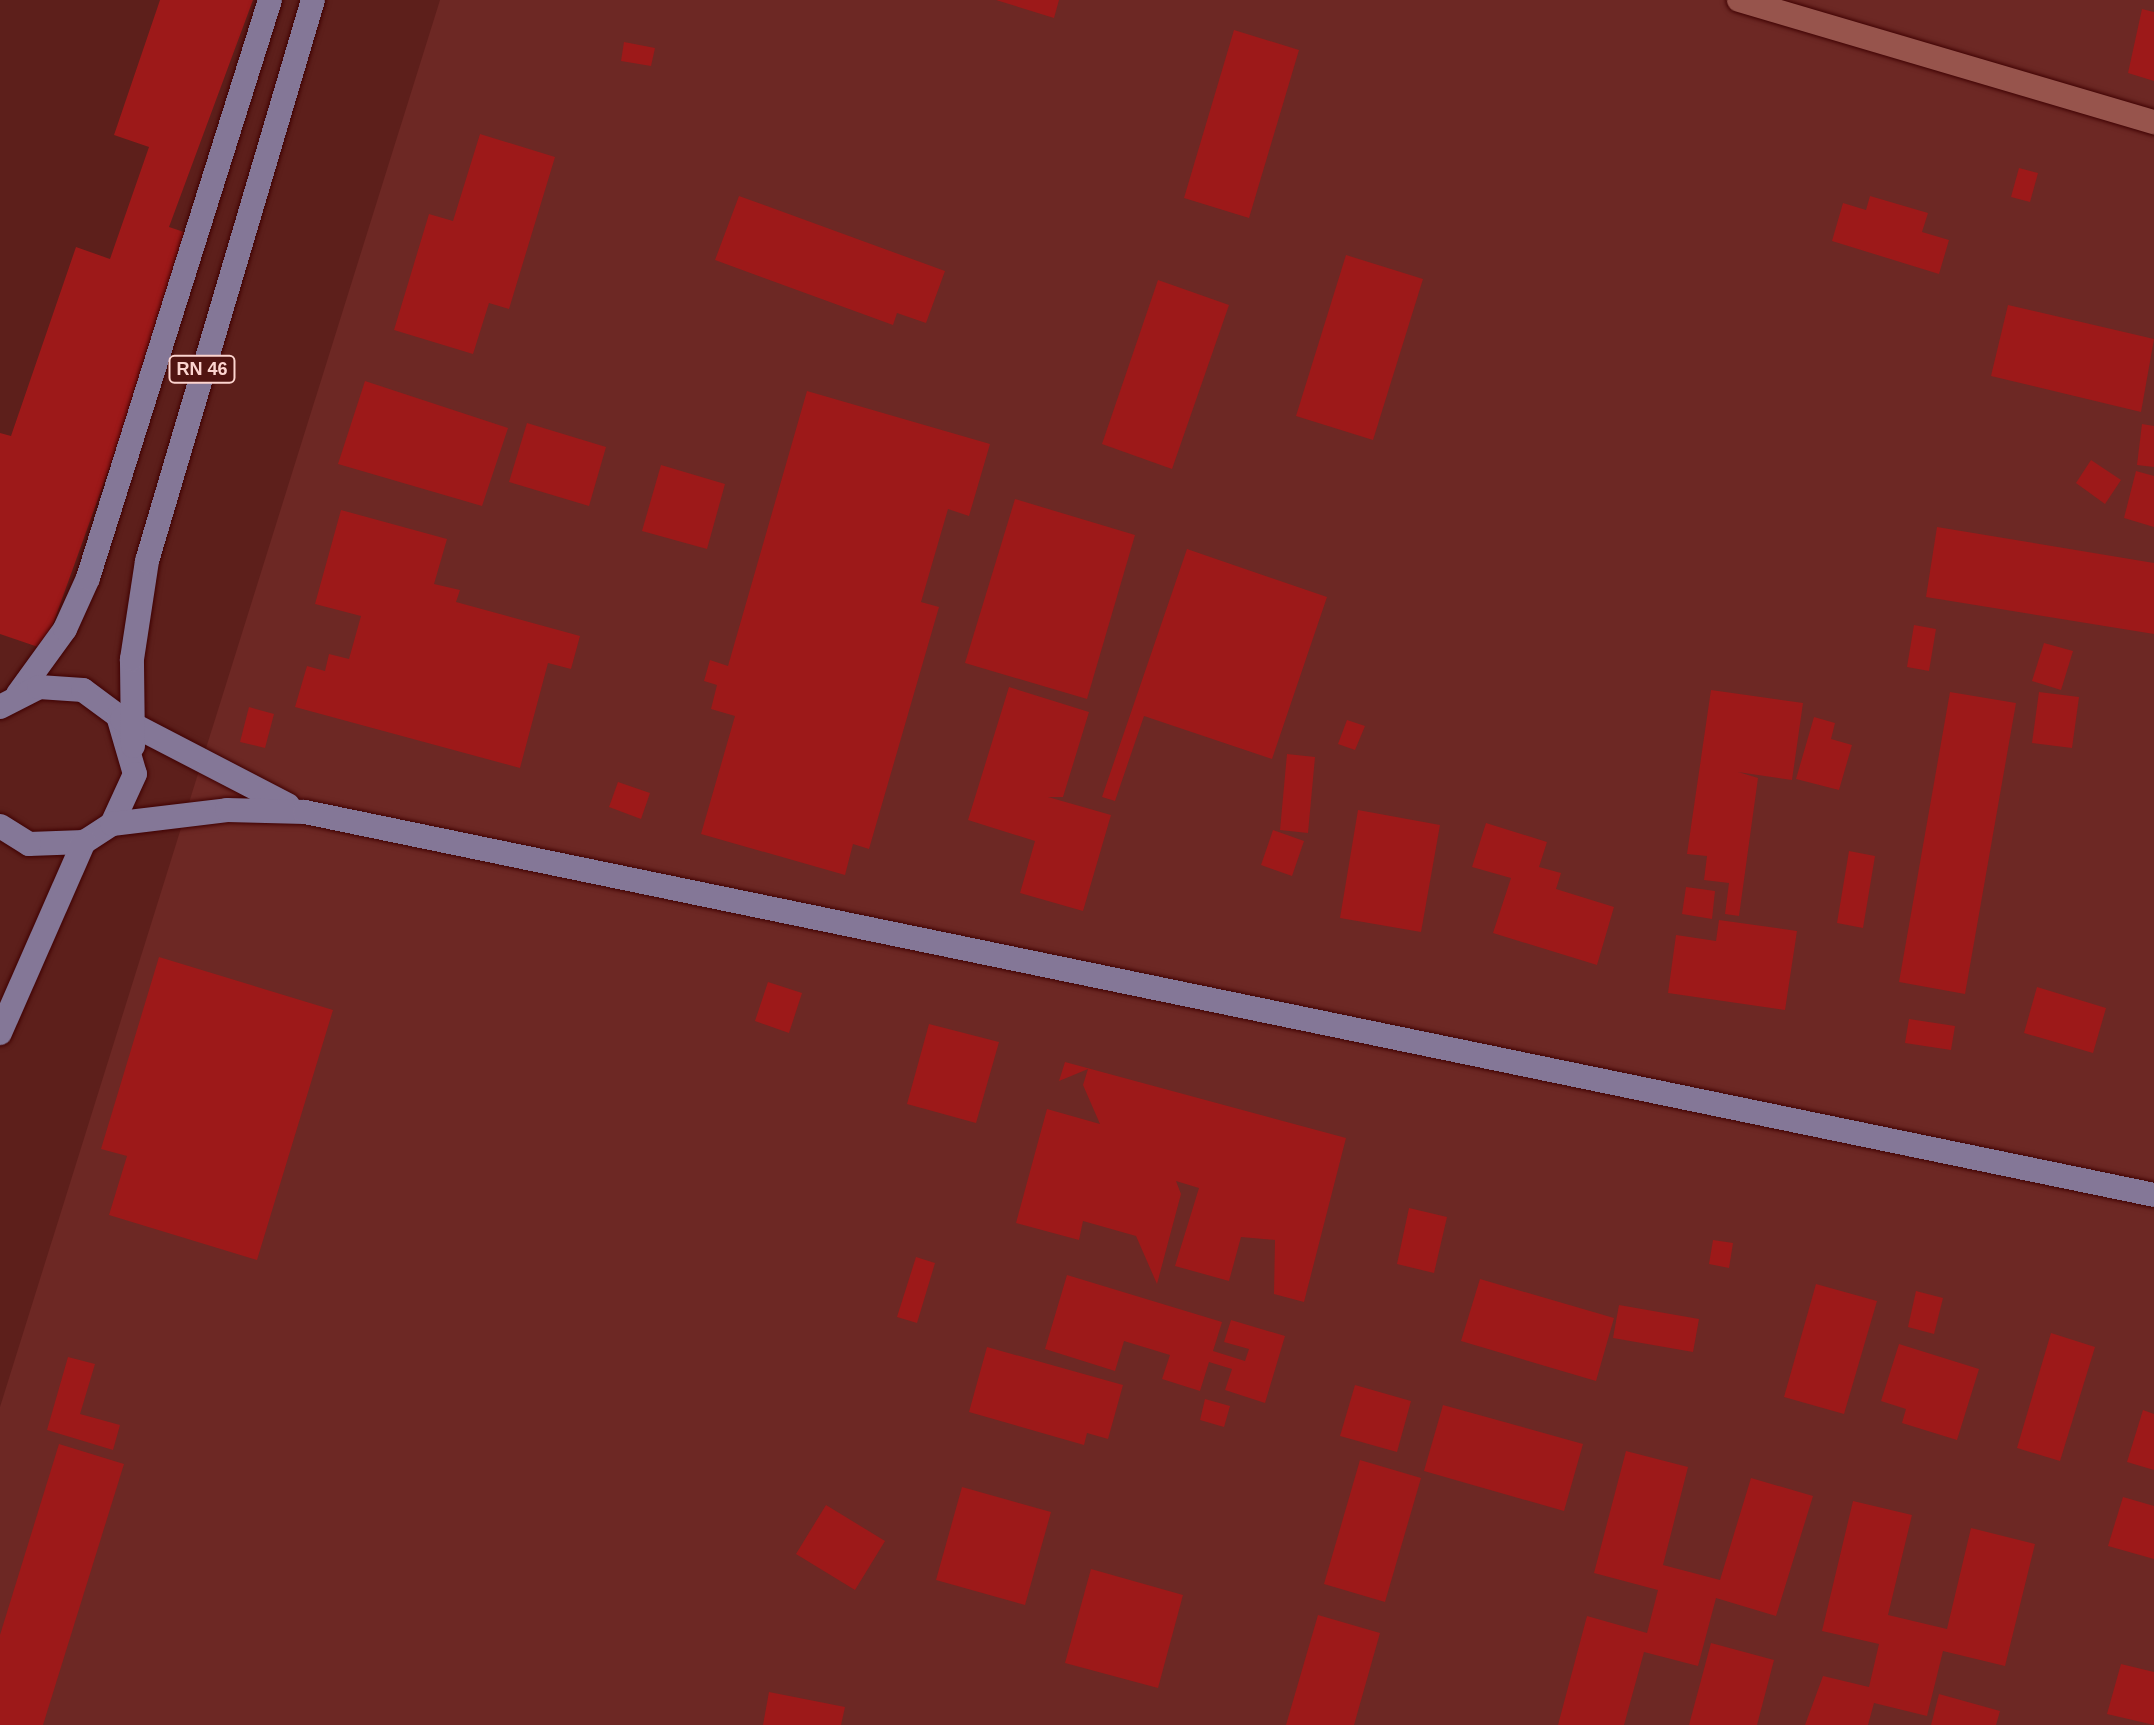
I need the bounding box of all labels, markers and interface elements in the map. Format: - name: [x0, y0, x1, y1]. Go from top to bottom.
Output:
- road number: RN 46: [168, 355, 236, 383]

